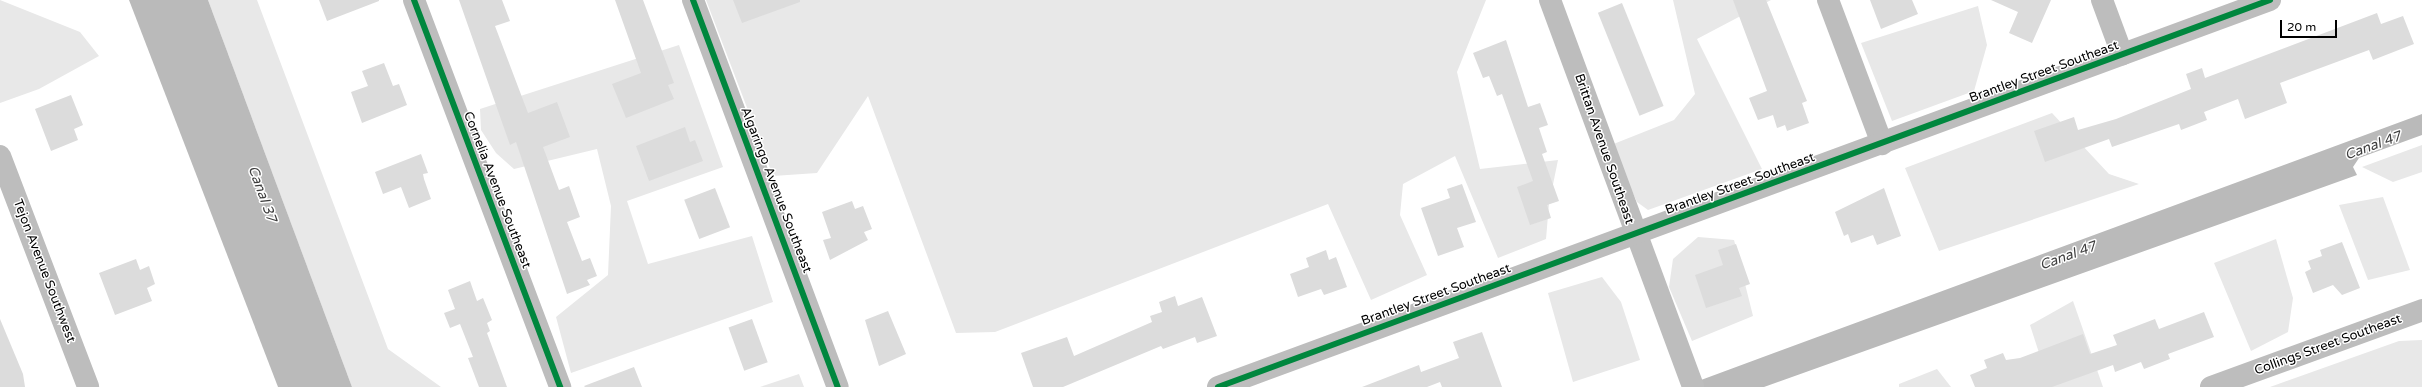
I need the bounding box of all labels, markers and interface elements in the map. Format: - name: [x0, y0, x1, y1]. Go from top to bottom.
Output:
- scale bar: [2282, 12, 2339, 38]
- text: 20 m: [2287, 20, 2316, 34]
- street label: Brantley Street Southeast: [1967, 38, 2121, 106]
- street label: Brittan Avenue Southeast: [1571, 72, 1637, 226]
- street label: Algaringo Avenue Southeast: [737, 105, 815, 275]
- street label: Cornelia Avenue Southeast: [460, 109, 534, 271]
- water label: Canal 47: [2343, 128, 2403, 164]
- street label: Brantley Street Southeast: [1663, 150, 1817, 218]
- water label: Canal 37: [244, 164, 280, 224]
- street label: Tejon Avenue Southwest: [9, 197, 79, 345]
- water label: Canal 47: [2038, 238, 2098, 274]
- street label: Brantley Street Southeast: [1359, 261, 1513, 329]
- street label: Collings Street Southeast: [2252, 311, 2404, 379]

